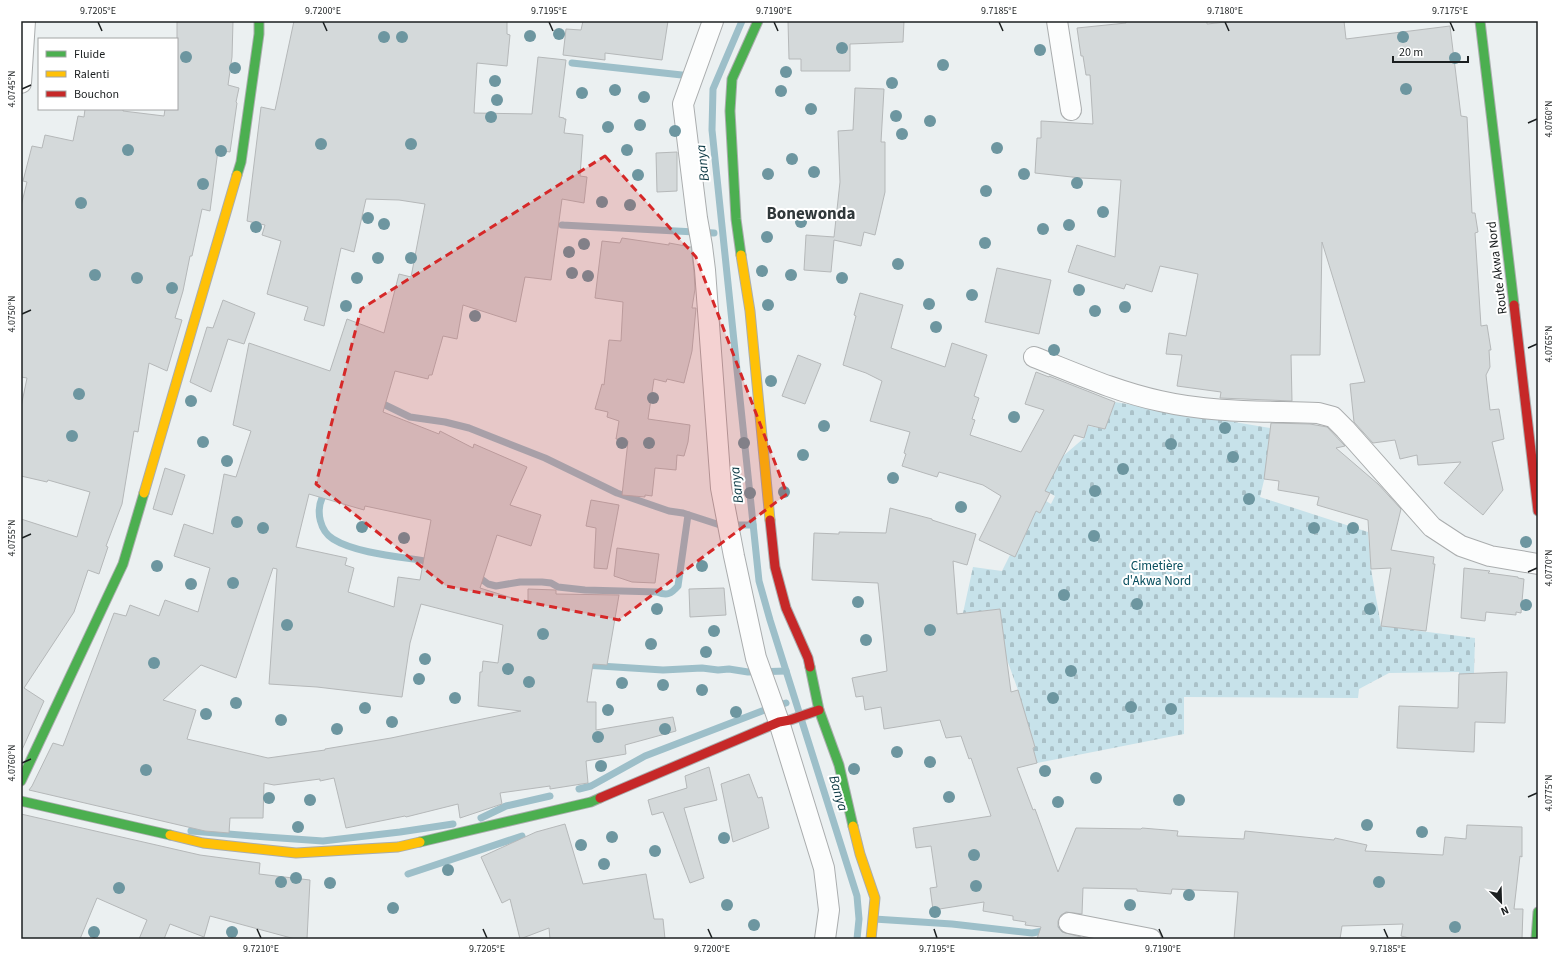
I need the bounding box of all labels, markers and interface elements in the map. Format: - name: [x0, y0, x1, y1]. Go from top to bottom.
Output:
- text: 9.7205°E: [80, 4, 116, 18]
- text: 9.7200°E: [305, 4, 341, 18]
- text: 9.7195°E: [531, 4, 567, 18]
- text: 9.7190°E: [756, 4, 792, 18]
- text: 9.7185°E: [981, 4, 1017, 18]
- text: 9.7180°E: [1207, 4, 1243, 18]
- text: 9.7175°E: [1432, 4, 1468, 18]
- legend: [38, 38, 178, 110]
- scale bar: [1393, 38, 1468, 64]
- text: 20 m: [1399, 44, 1423, 61]
- text: Fluide: [74, 46, 105, 63]
- text: Ralenti: [74, 66, 109, 83]
- text: 4.0745°N: [5, 70, 19, 108]
- text: Bouchon: [74, 86, 119, 103]
- text: 4.0760°N: [1542, 100, 1556, 138]
- water label: Banya: [691, 143, 715, 182]
- district label: Bonewonda: [766, 202, 856, 226]
- street label: Route Akwa Nord: [1482, 220, 1512, 315]
- text: 4.0750°N: [5, 295, 19, 333]
- text: 4.0765°N: [1542, 325, 1556, 363]
- water label: Banya: [725, 465, 749, 504]
- text: 4.0755°N: [5, 519, 19, 557]
- text: 4.0770°N: [1542, 549, 1556, 587]
- park label: Cimetière d'Akwa Nord: [1123, 557, 1191, 590]
- text: 4.0760°N: [5, 744, 19, 782]
- water label: Banya: [823, 773, 853, 814]
- text: 4.0775°N: [1542, 774, 1556, 812]
- north arrow: [1481, 882, 1521, 922]
- text: N: [1498, 902, 1511, 919]
- text: 9.7210°E: [243, 942, 279, 956]
- text: 9.7205°E: [469, 942, 505, 956]
- text: 9.7200°E: [694, 942, 730, 956]
- text: 9.7195°E: [919, 942, 955, 956]
- text: 9.7190°E: [1145, 942, 1181, 956]
- text: 9.7185°E: [1370, 942, 1406, 956]

